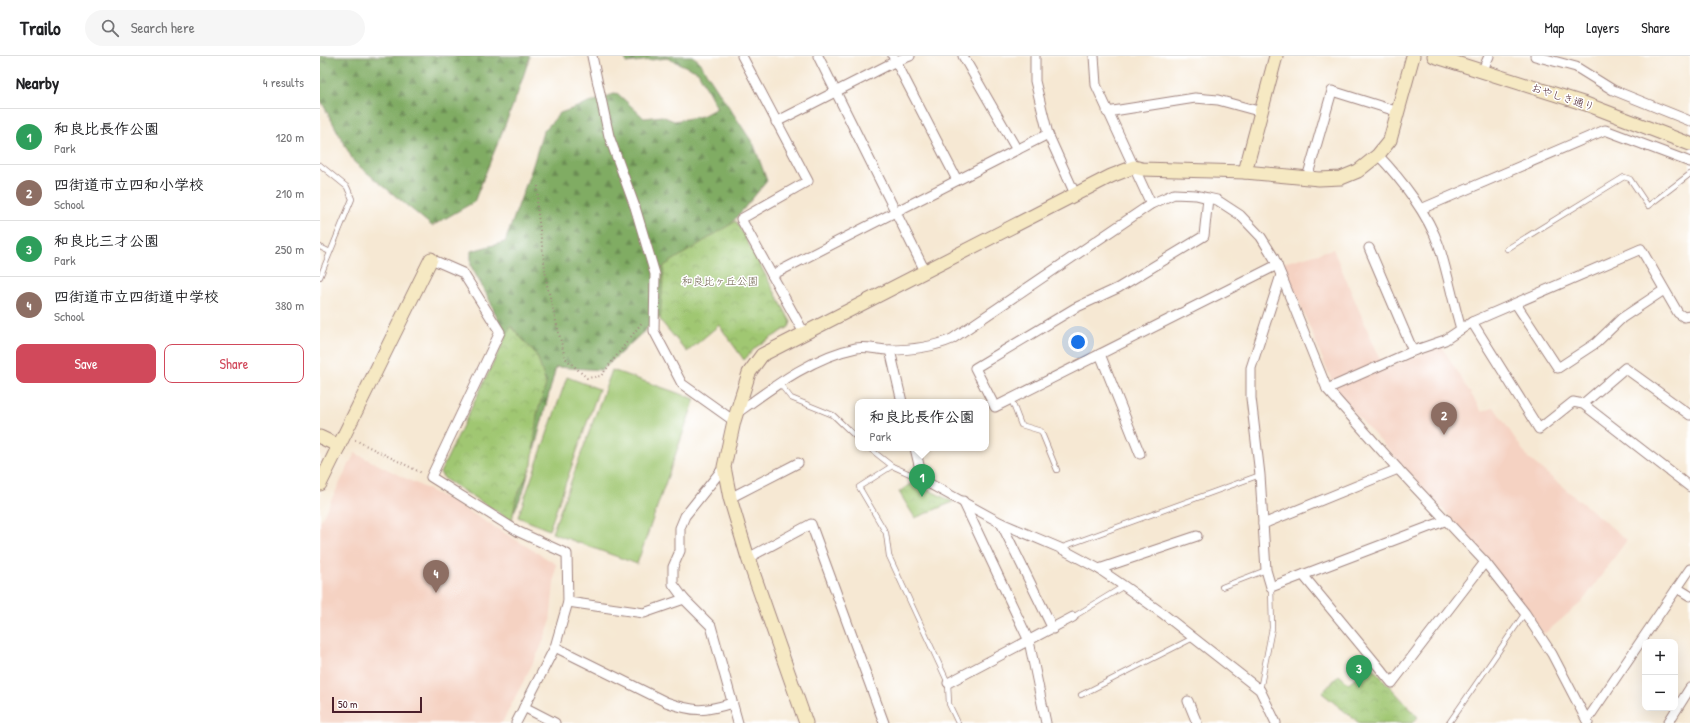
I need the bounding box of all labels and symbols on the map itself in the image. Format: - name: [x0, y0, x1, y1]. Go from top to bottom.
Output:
- street label: おやしき通り: [1529, 80, 1597, 114]
- park label: 和良比ヶ丘公園: [682, 274, 759, 288]
- your location: [1068, 332, 1088, 352]
- pin: 2: [1431, 402, 1457, 435]
- pin: 1: [909, 464, 935, 497]
- pin: 4: [423, 560, 449, 593]
- pin: 3: [1346, 655, 1372, 688]
- scale bar: [332, 695, 422, 714]

